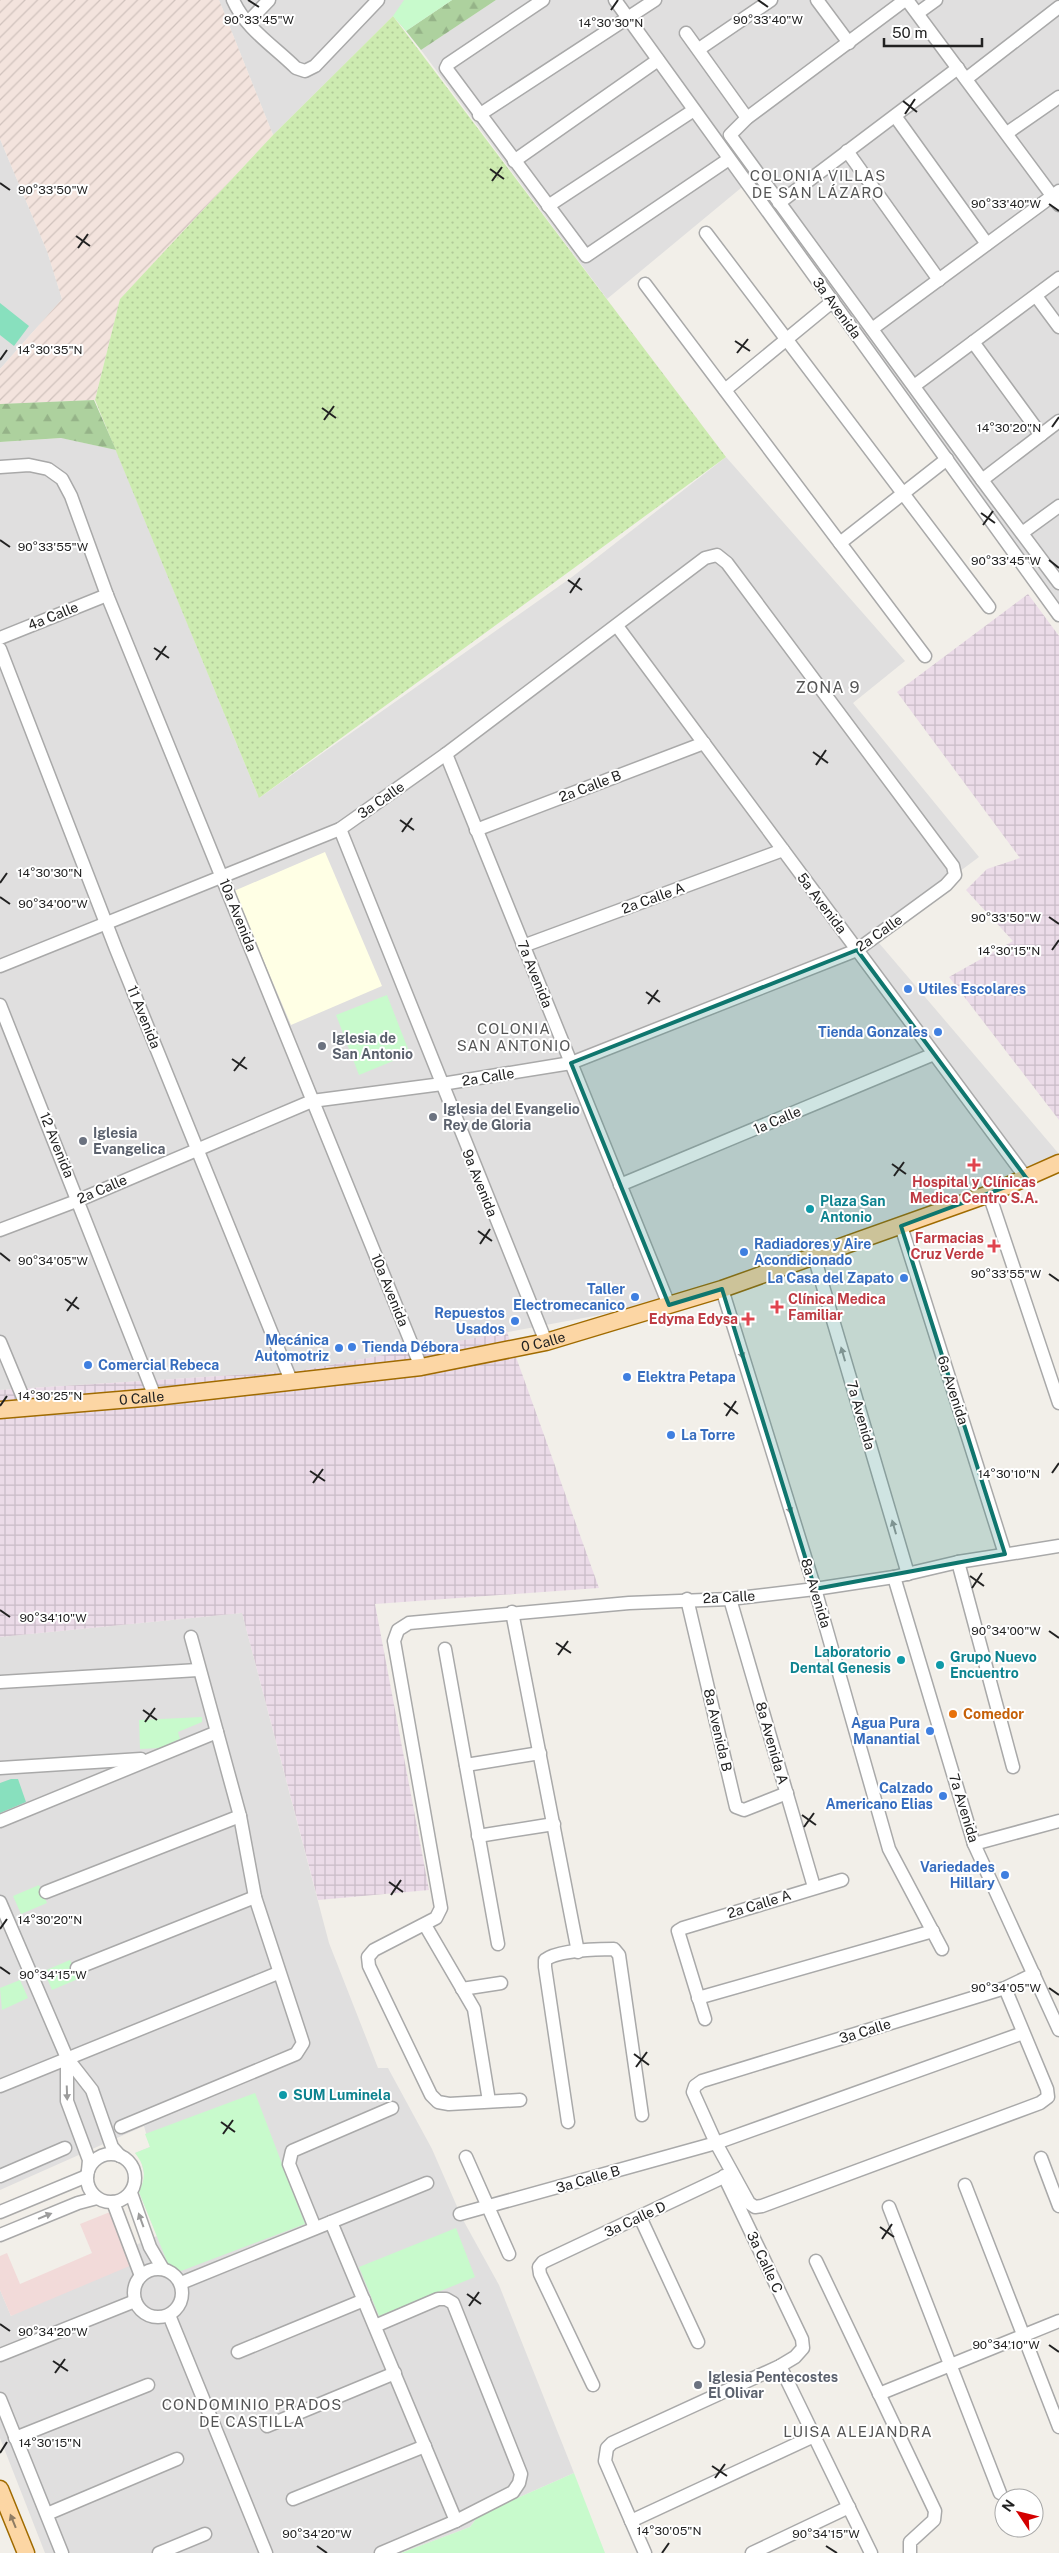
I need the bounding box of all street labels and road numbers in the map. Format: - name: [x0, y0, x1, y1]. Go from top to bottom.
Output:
- street label: 3a Avenida: [809, 274, 865, 342]
- street label: 4a Calle: [25, 599, 81, 633]
- street label: 2a Calle B: [557, 767, 623, 805]
- street label: 3a Calle: [355, 778, 407, 822]
- street label: 5a Avenida: [794, 870, 850, 936]
- street label: 10a Avenida: [216, 876, 260, 954]
- street label: 2a Calle A: [619, 879, 687, 917]
- street label: 2a Calle: [853, 911, 905, 955]
- street label: 7a Avenida: [514, 938, 556, 1010]
- street label: 11 Avenida: [124, 983, 164, 1051]
- street label: 2a Calle: [461, 1065, 515, 1089]
- street label: 1a Calle: [751, 1103, 803, 1137]
- street label: 12 Avenida: [37, 1110, 77, 1180]
- street label: 9a Avenida: [459, 1147, 501, 1219]
- street label: 2a Calle: [75, 1171, 129, 1207]
- street label: 10a Avenida: [368, 1251, 412, 1329]
- street label: 0 Calle: [520, 1329, 567, 1355]
- street label: 6a Avenida: [934, 1354, 972, 1426]
- street label: 7a Avenida: [844, 1379, 878, 1451]
- street label: 0 Calle: [118, 1388, 165, 1408]
- street label: 8a Avenida: [798, 1556, 834, 1630]
- street label: 2a Calle: [702, 1588, 756, 1606]
- street label: 8a Avenida B: [701, 1687, 735, 1773]
- street label: 8a Avenida A: [753, 1700, 791, 1786]
- street label: 7a Avenida: [946, 1772, 982, 1844]
- street label: 2a Calle A: [725, 1887, 793, 1921]
- street label: 3a Calle: [837, 2016, 893, 2046]
- street label: 3a Calle B: [554, 2162, 622, 2196]
- street label: 3a Calle D: [602, 2198, 668, 2240]
- street label: 3a Calle C: [744, 2229, 786, 2295]

